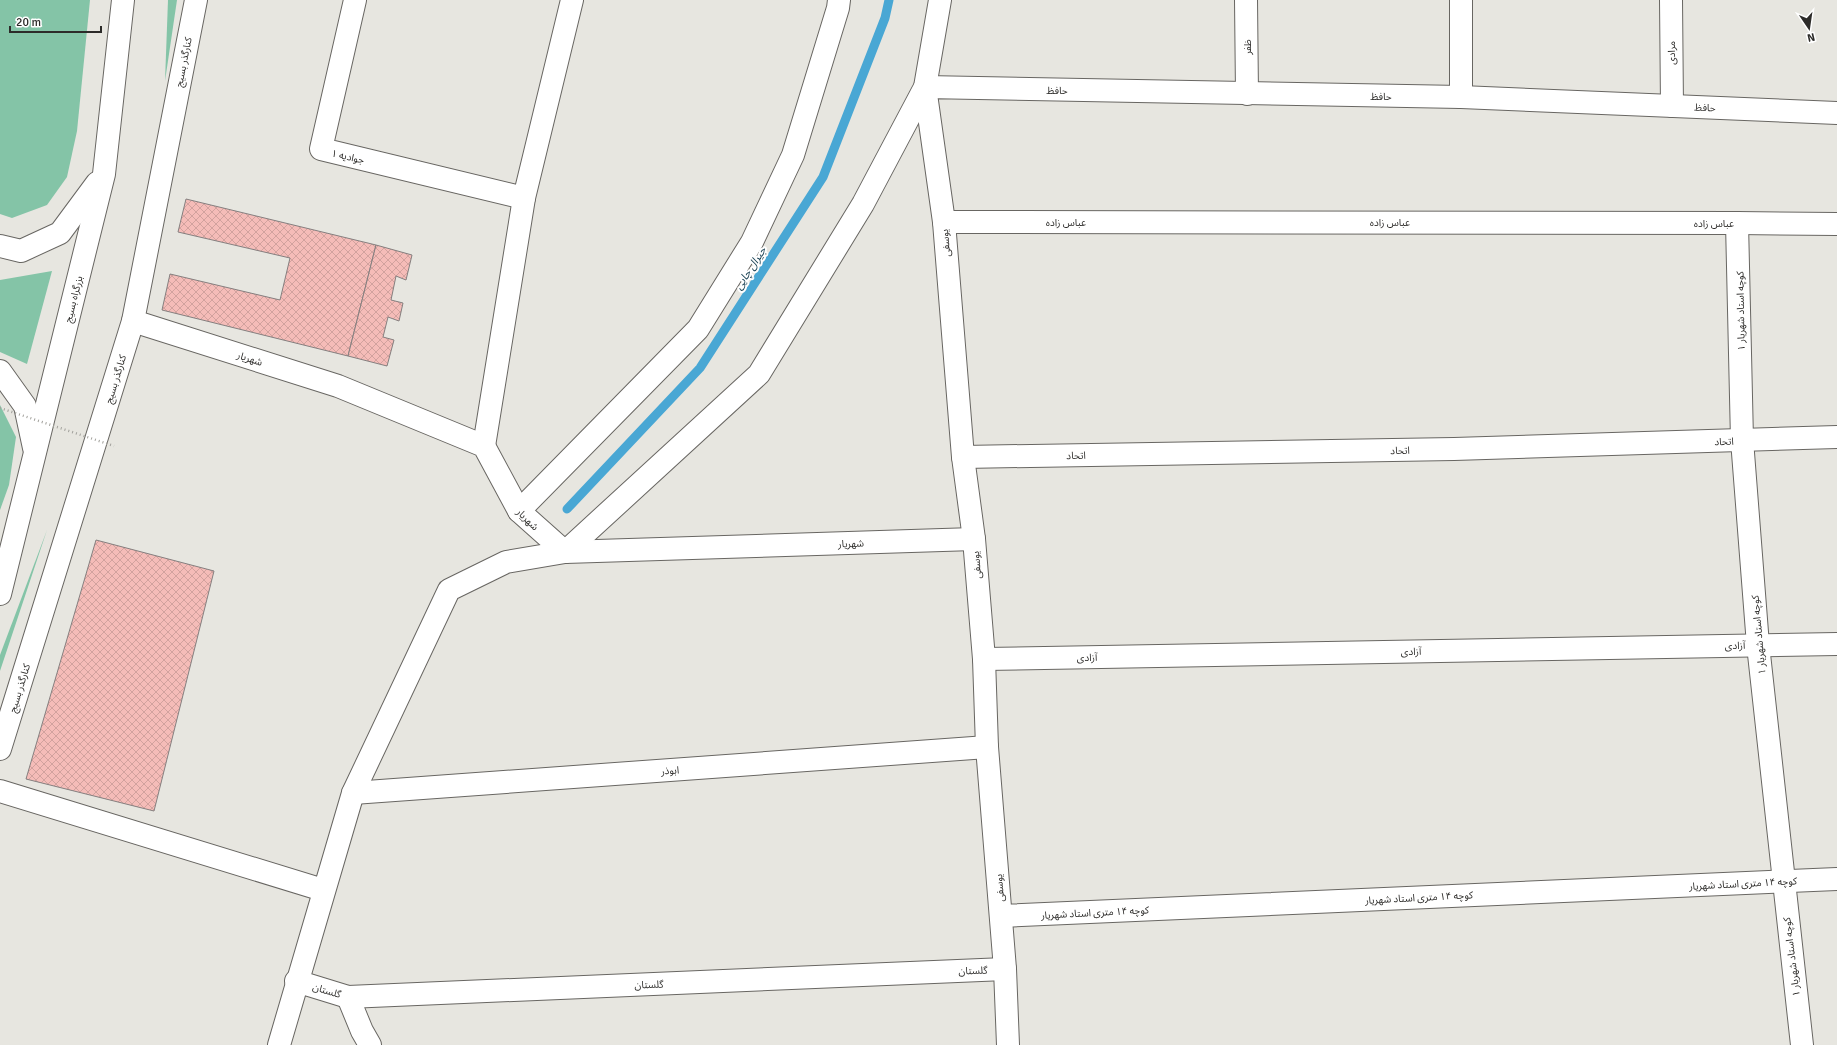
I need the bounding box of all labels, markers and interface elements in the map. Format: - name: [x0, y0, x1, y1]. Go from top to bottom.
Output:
- scale bar: [10, 8, 101, 34]
- north arrow: [1789, 8, 1829, 48]
- text: 20 m: [16, 15, 41, 30]
- text: N: [1806, 30, 1816, 44]
- street label: کنارگذر بسیج: [173, 35, 196, 88]
- street label: ظفر: [1242, 39, 1254, 56]
- street label: مرادی: [1666, 41, 1678, 65]
- street label: حافظ: [1046, 85, 1068, 97]
- street label: حافظ: [1370, 91, 1392, 103]
- street label: حافظ: [1694, 102, 1716, 114]
- street label: جوادیه ۱: [330, 147, 366, 167]
- street label: عباس زاده: [1046, 217, 1086, 229]
- street label: عباس زاده: [1370, 217, 1410, 229]
- street label: عباس زاده: [1694, 218, 1734, 230]
- street label: یوسفی: [939, 229, 953, 257]
- water label: جیرال چایی: [732, 244, 770, 293]
- street label: کوچه استاد شهریار ۱: [1734, 270, 1748, 351]
- street label: بزرگراه بسیج: [62, 274, 87, 324]
- street label: شهریار: [234, 349, 264, 369]
- street label: کنارگذر بسیج: [103, 353, 130, 405]
- street label: اتحاد: [1714, 436, 1734, 448]
- street label: اتحاد: [1390, 445, 1410, 457]
- street label: اتحاد: [1066, 450, 1086, 462]
- street label: شهریار: [513, 506, 541, 533]
- street label: شهریار: [837, 538, 864, 550]
- street label: یوسفی: [970, 551, 984, 579]
- street label: کوچه استاد شهریار ۱: [1749, 594, 1768, 675]
- street label: آزادی: [1725, 640, 1746, 652]
- street label: آزادی: [1401, 646, 1422, 658]
- street label: آزادی: [1077, 652, 1098, 664]
- street label: کنارگذر بسیج: [7, 662, 34, 714]
- street label: ابوذر: [660, 764, 680, 778]
- street label: یوسفی: [993, 874, 1007, 902]
- street label: کوچه ۱۴ متری استاد شهریار: [1688, 875, 1798, 893]
- street label: کوچه ۱۴ متری استاد شهریار: [1364, 889, 1474, 907]
- street label: کوچه ۱۴ متری استاد شهریار: [1040, 904, 1150, 922]
- street label: کوچه استاد شهریار ۱: [1781, 916, 1803, 997]
- street label: گلستان: [958, 964, 989, 978]
- street label: گلستان: [634, 978, 665, 992]
- street label: گلستان: [311, 981, 343, 1001]

